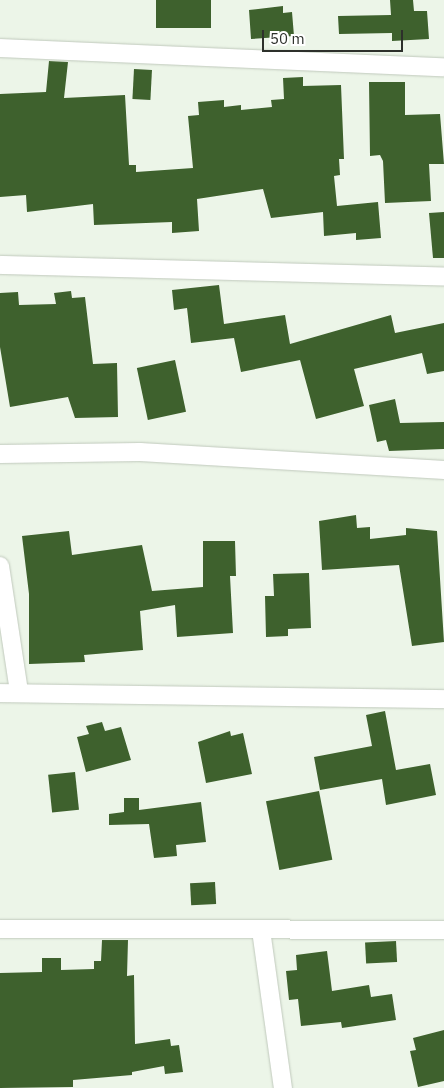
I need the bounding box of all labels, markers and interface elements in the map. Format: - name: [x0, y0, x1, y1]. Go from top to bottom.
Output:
- scale bar: [264, 20, 405, 52]
- text: 50 m: [270, 29, 305, 48]

